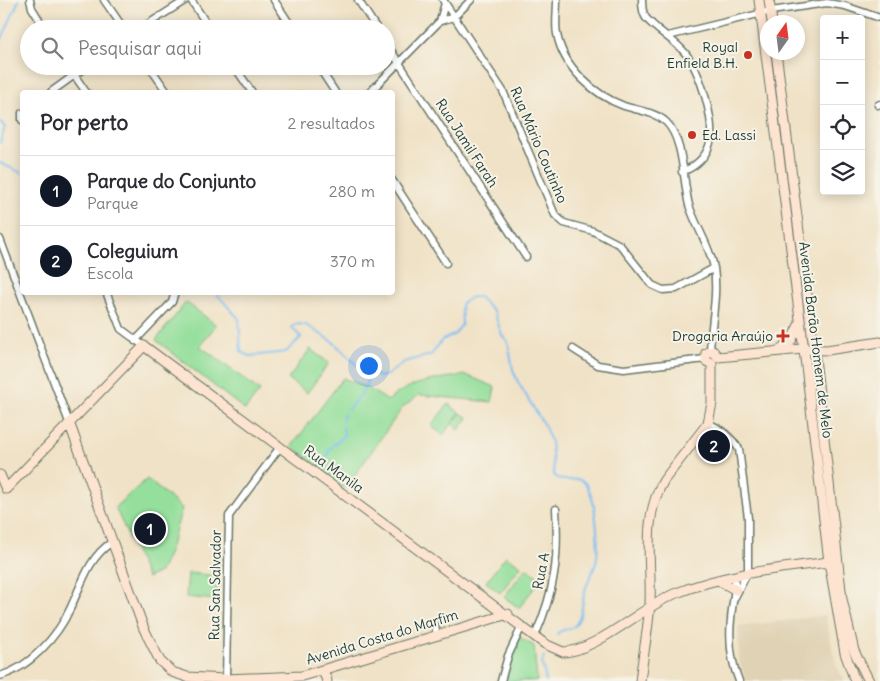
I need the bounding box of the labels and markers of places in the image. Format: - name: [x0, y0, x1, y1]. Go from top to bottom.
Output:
- place label: Royal Enfield B.H.: [667, 38, 738, 72]
- marker: Royal Enfield B.H.: [742, 49, 754, 61]
- place label: Ed. Lassi: [702, 126, 756, 144]
- marker: Ed. Lassi: [686, 129, 698, 141]
- place label: Drogaria Araújo: [672, 327, 773, 345]
- marker: Drogaria Araújo: [777, 330, 789, 342]
- pin: 2: [698, 427, 730, 465]
- pin: 1: [134, 510, 166, 548]

